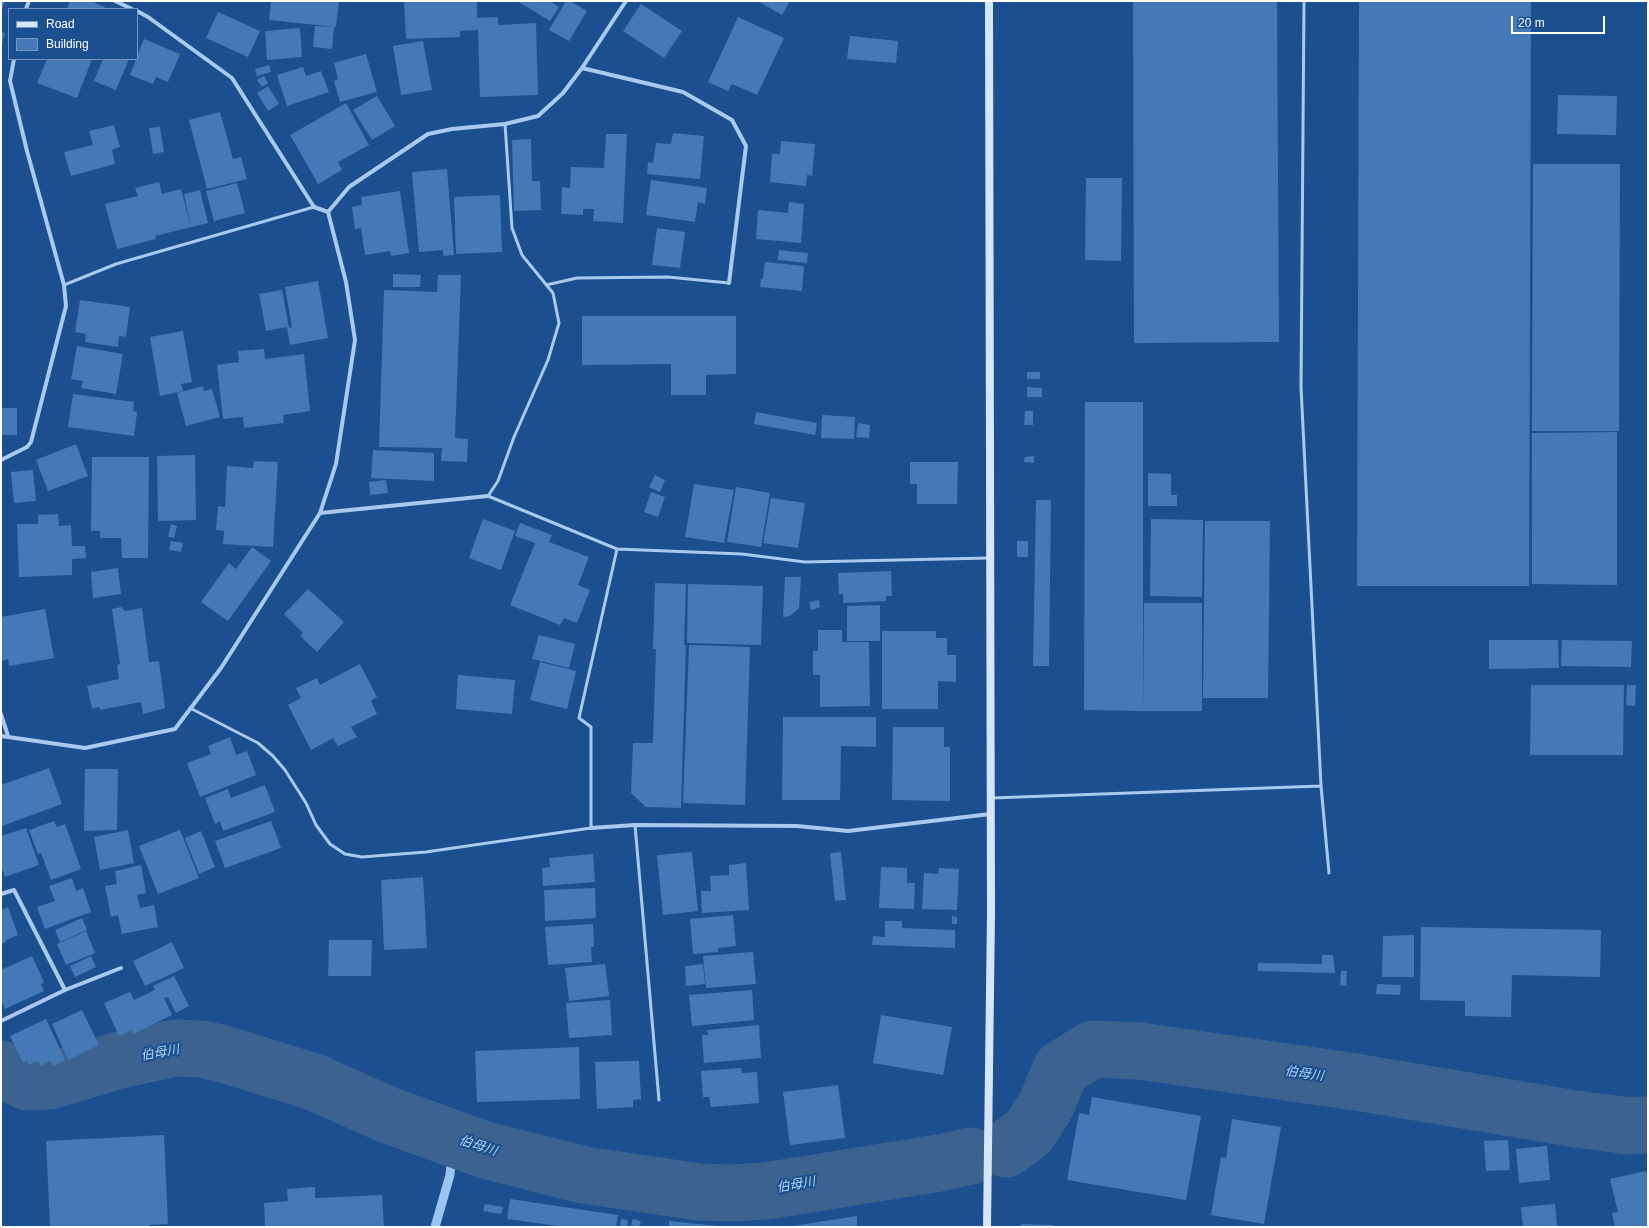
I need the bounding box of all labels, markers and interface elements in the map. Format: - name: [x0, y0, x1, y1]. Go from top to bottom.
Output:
- legend: [8, 8, 138, 60]
- scale bar: [1513, 8, 1607, 34]
- text: 20 m: [1518, 16, 1545, 30]
- text: Road: [46, 17, 75, 31]
- text: Building: [46, 37, 89, 51]
- water label: 伯母川: [139, 1042, 181, 1064]
- water label: 伯母川: [1284, 1064, 1324, 1084]
- water label: 伯母川: [457, 1133, 499, 1159]
- water label: 伯母川: [775, 1174, 817, 1196]

